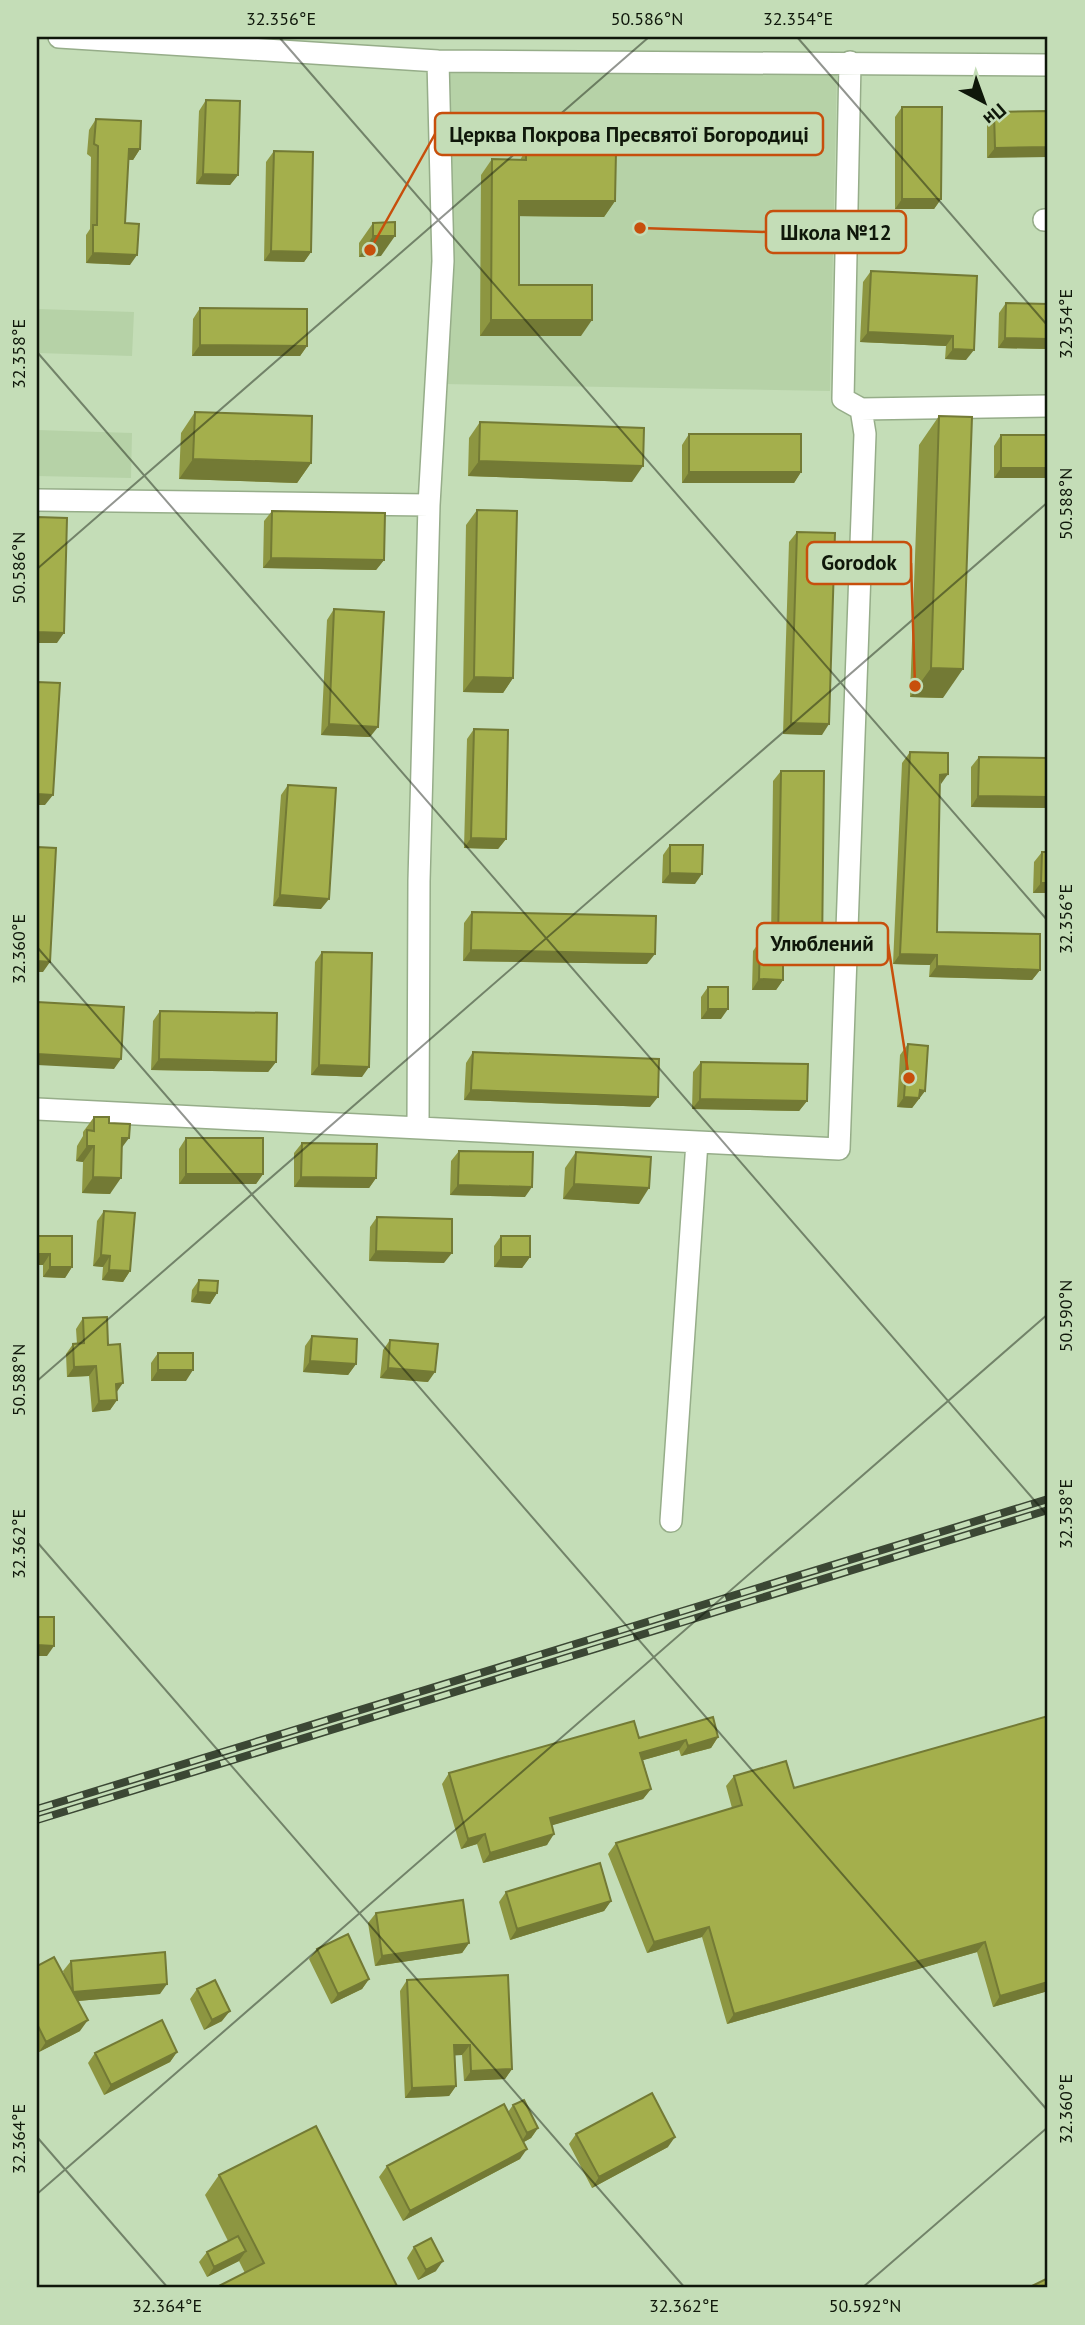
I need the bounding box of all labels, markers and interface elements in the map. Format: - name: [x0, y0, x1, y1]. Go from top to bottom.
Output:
- text: 32.356°E: [246, 7, 316, 30]
- text: 50.586°N: [611, 7, 683, 30]
- text: 32.354°E: [763, 7, 833, 30]
- north arrow: [948, 66, 1018, 136]
- text: Пн: [979, 98, 1011, 131]
- callout: Церква Покрова Пресвятої Богородиці: [435, 113, 823, 155]
- text: Церква Покрова Пресвятої Богородиці: [449, 121, 809, 148]
- callout: Школа №12: [766, 211, 906, 253]
- text: Школа №12: [780, 219, 892, 246]
- text: 32.354°E: [1054, 289, 1077, 359]
- text: 32.358°E: [7, 319, 30, 389]
- text: 50.588°N: [1054, 468, 1077, 540]
- text: 50.586°N: [7, 532, 30, 604]
- callout: Gorodok: [807, 542, 911, 584]
- text: Gorodok: [821, 549, 897, 576]
- text: 32.356°E: [1054, 884, 1077, 954]
- text: 32.360°E: [7, 914, 30, 984]
- callout: Улюблений: [757, 923, 888, 965]
- text: Улюблений: [769, 930, 874, 957]
- text: 50.590°N: [1054, 1280, 1077, 1352]
- text: 50.588°N: [7, 1344, 30, 1416]
- text: 32.358°E: [1054, 1479, 1077, 1549]
- text: 32.362°E: [7, 1509, 30, 1579]
- text: 32.360°E: [1054, 2074, 1077, 2144]
- text: 32.364°E: [7, 2104, 30, 2174]
- text: 32.364°E: [132, 2294, 202, 2317]
- text: 32.362°E: [649, 2294, 719, 2317]
- text: 50.592°N: [829, 2294, 901, 2317]

